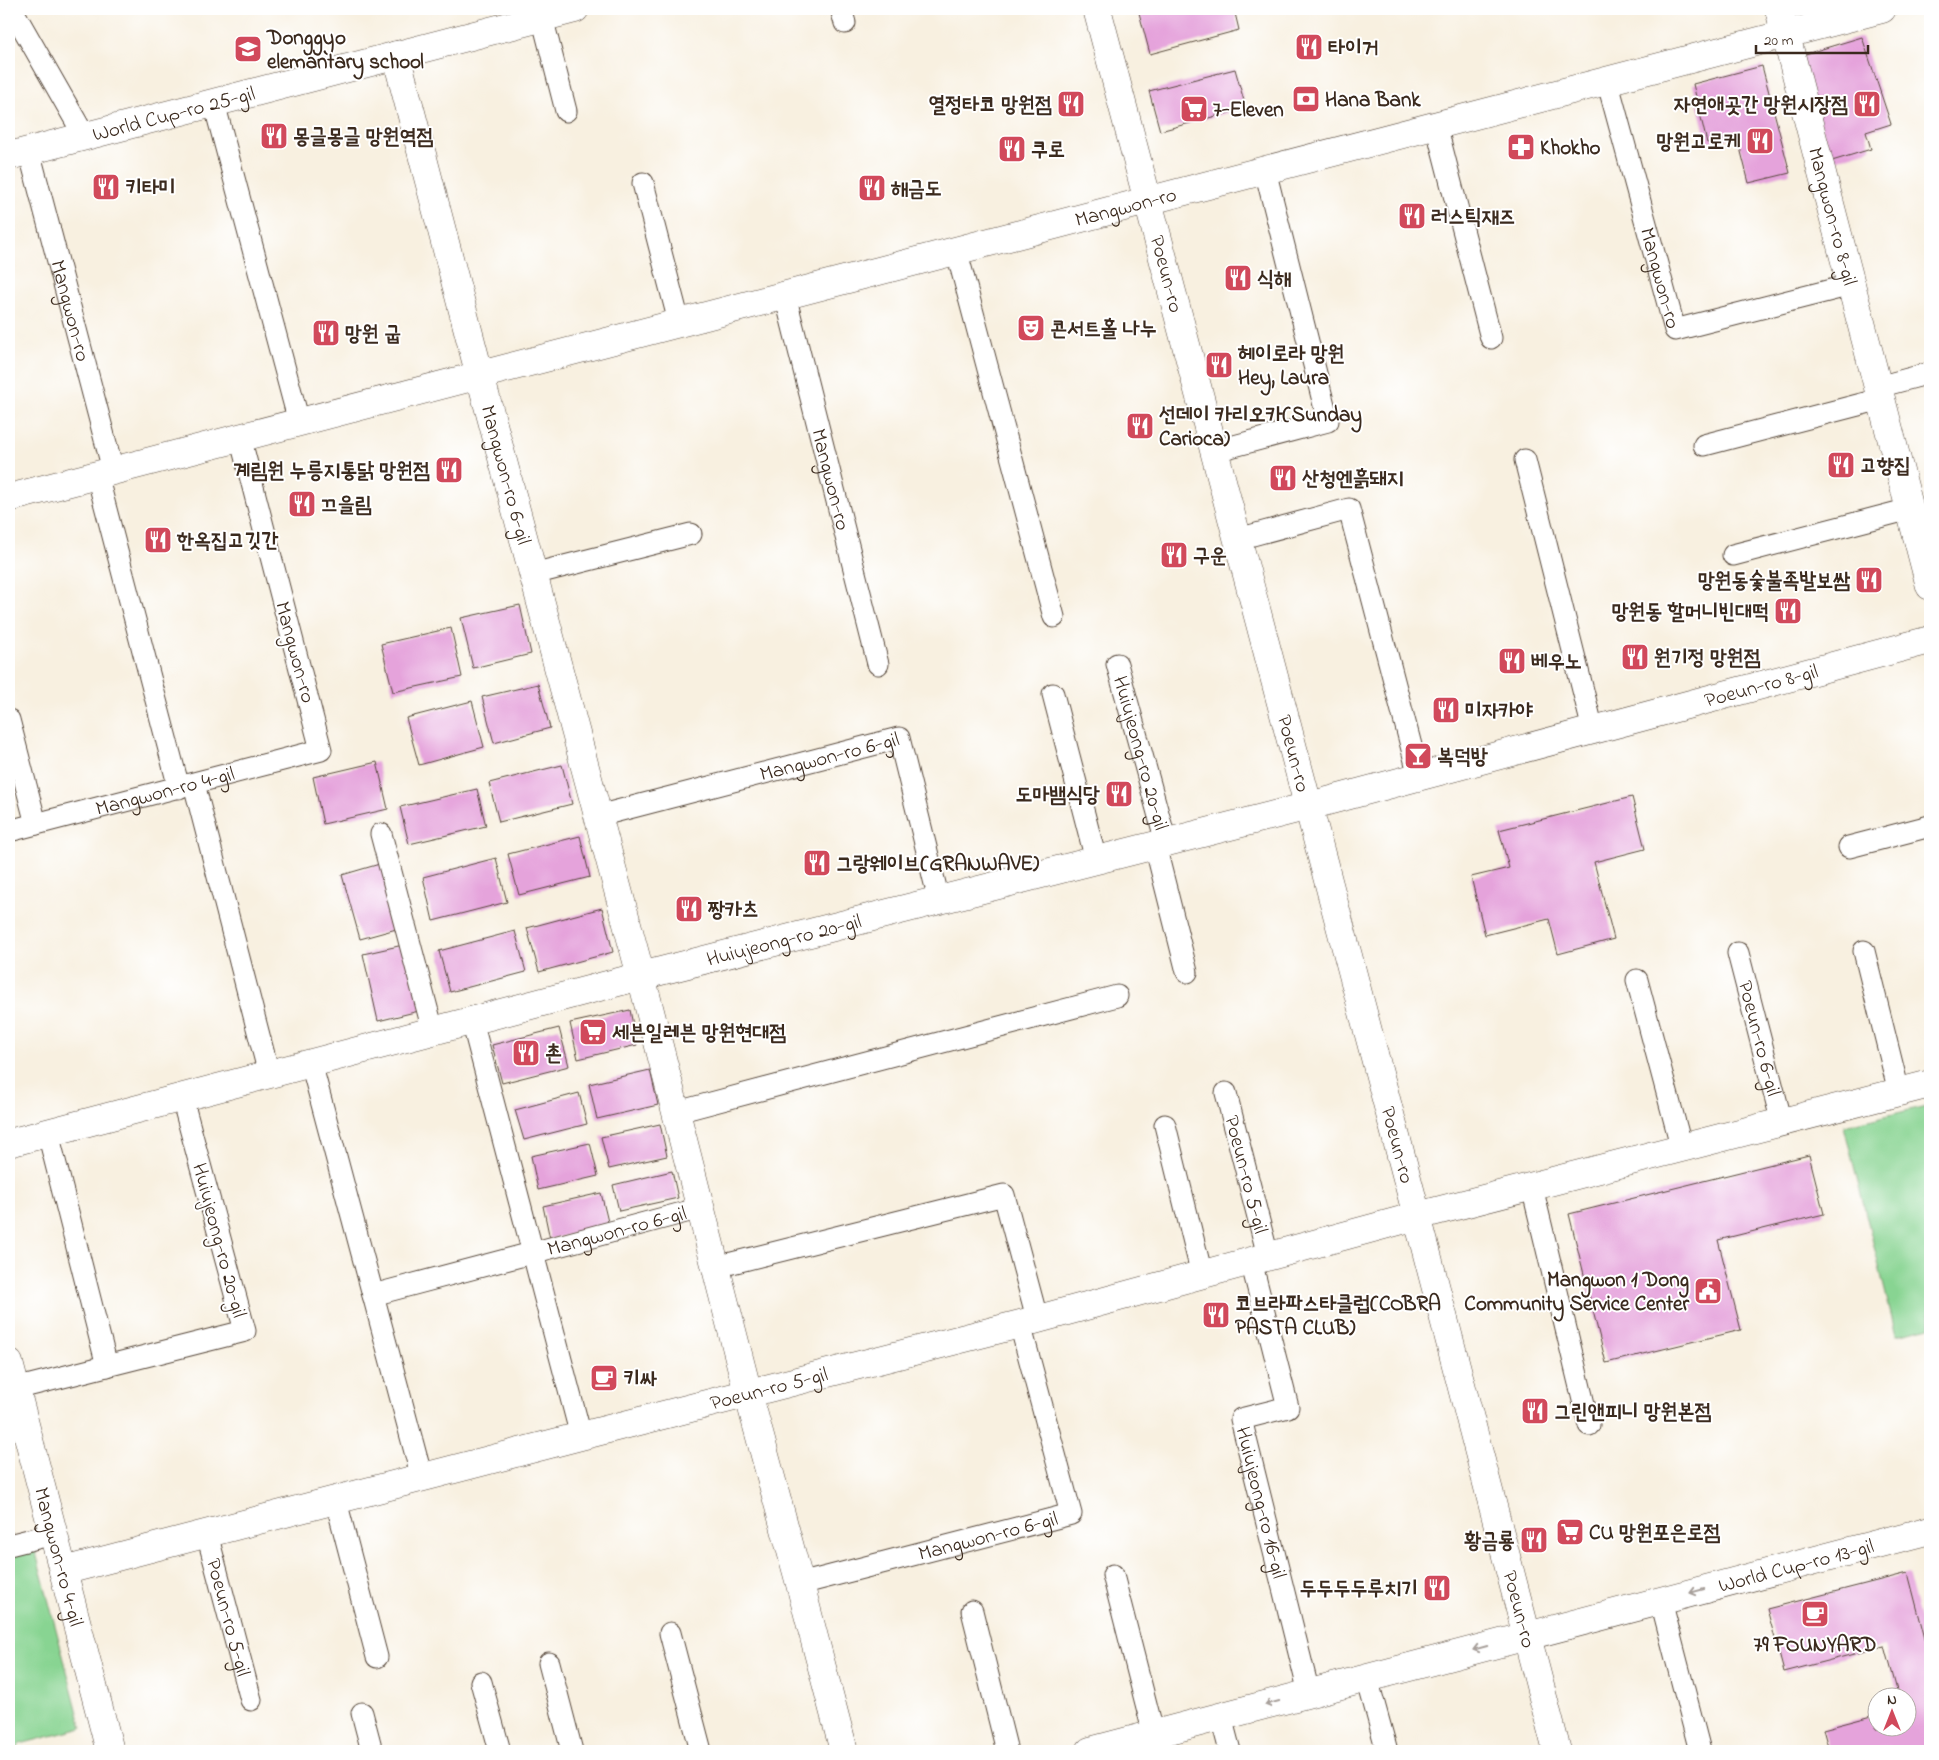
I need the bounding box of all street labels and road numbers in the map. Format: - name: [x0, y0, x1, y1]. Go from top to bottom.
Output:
- street label: World Cup-ro 25-gil: [90, 80, 259, 151]
- street label: Mangwon-ro 8-gil: [1799, 144, 1864, 289]
- street label: Mangwon-ro: [1072, 181, 1180, 236]
- street label: Mangwon-ro: [1631, 224, 1687, 333]
- street label: Poeun-ro: [1141, 232, 1190, 316]
- street label: Mangwon-ro: [41, 257, 97, 365]
- street label: Mangwon-ro 6-gil: [472, 402, 538, 548]
- street label: Mangwon-ro: [802, 426, 857, 534]
- street label: Mangwon-ro: [264, 598, 322, 707]
- street label: Poeun-ro 8-gil: [1701, 658, 1822, 717]
- street label: Huiujeong-ro 20-gil: [1104, 673, 1175, 834]
- street label: Poeun-ro: [1268, 712, 1317, 796]
- street label: Mangwon-ro 6-gil: [757, 725, 903, 790]
- street label: Mangwon-ro 4-gil: [93, 760, 238, 825]
- street label: Huiujeong-ro 20-gil: [704, 907, 865, 976]
- street label: Poeun-ro 6-gil: [1729, 978, 1787, 1100]
- street label: Poeun-ro: [1372, 1103, 1421, 1187]
- street label: Poeun-ro 5-gil: [1215, 1113, 1275, 1237]
- street label: Huiujeong-ro 20-gil: [181, 1160, 253, 1322]
- street label: Mangwon-ro 6-gil: [544, 1199, 690, 1265]
- street label: Poeun-ro 5-gil: [707, 1361, 831, 1420]
- street label: Huiujeong-ro 16-gil: [1226, 1424, 1293, 1582]
- street label: Mangwon-ro 4-gil: [25, 1484, 90, 1630]
- street label: Mangwon-ro 6-gil: [915, 1505, 1061, 1570]
- street label: World Cup-ro 13-gil: [1715, 1532, 1878, 1602]
- street label: Poeun-ro 5-gil: [197, 1555, 257, 1680]
- street label: Poeun-ro: [1493, 1568, 1542, 1652]

